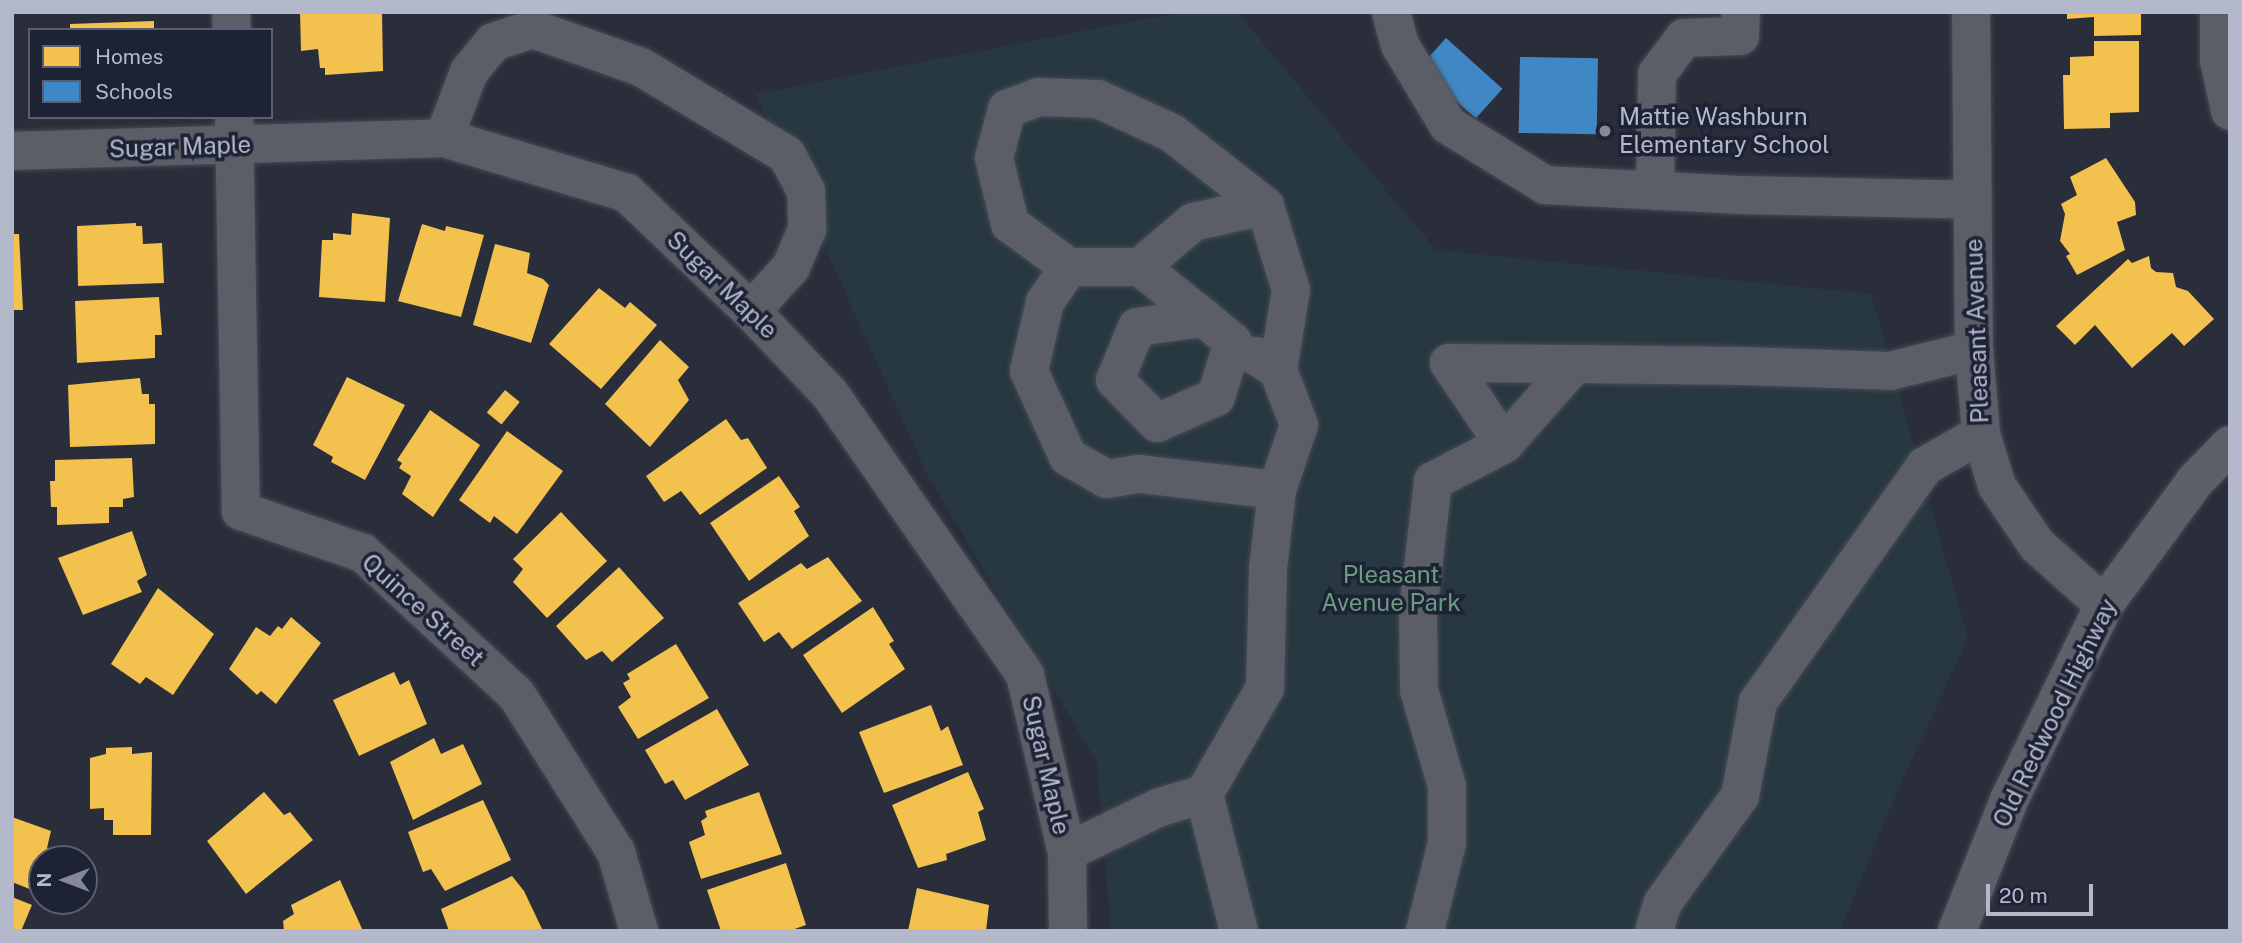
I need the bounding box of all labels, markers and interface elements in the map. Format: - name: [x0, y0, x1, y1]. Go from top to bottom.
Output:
- legend: [28, 28, 273, 119]
- text: Homes: [95, 44, 163, 69]
- text: Schools: [95, 79, 173, 104]
- place label: Mattie Washburn Elementary School: [1619, 103, 1830, 159]
- marker: Mattie Washburn Elementary School: [1597, 123, 1613, 139]
- street label: Sugar Maple: [109, 130, 251, 164]
- street label: Sugar Maple: [661, 225, 783, 345]
- street label: Pleasant Avenue: [1959, 238, 1995, 424]
- street label: Quince Street: [356, 548, 490, 672]
- park label: Pleasant Avenue Park: [1321, 561, 1461, 617]
- street label: Old Redwood Highway: [1987, 594, 2123, 832]
- street label: Sugar Maple: [1016, 693, 1076, 837]
- north arrow: [28, 845, 98, 915]
- scale bar: [1990, 870, 2097, 914]
- text: N: [33, 873, 55, 887]
- text: 20 m: [1999, 883, 2048, 908]

